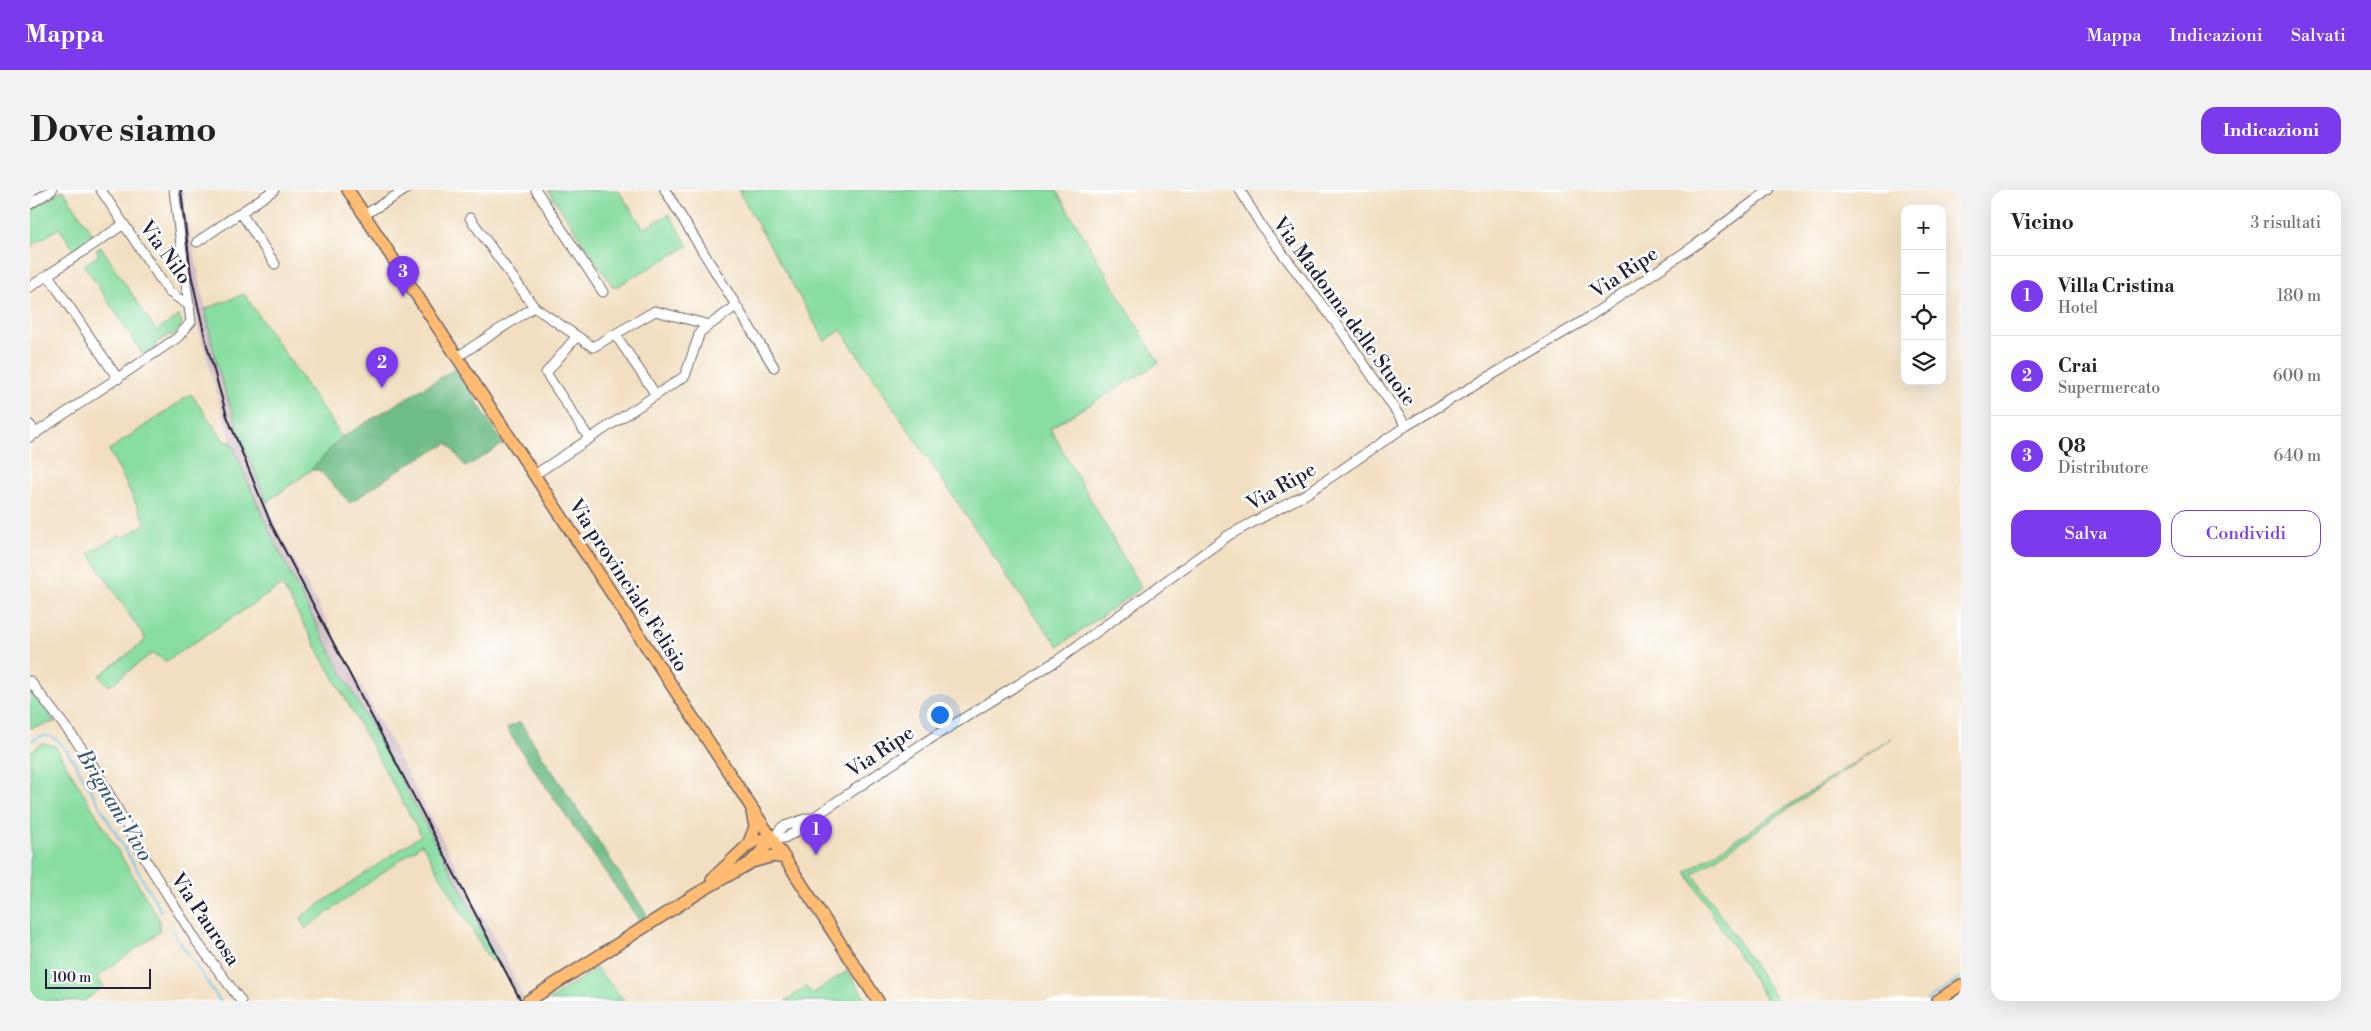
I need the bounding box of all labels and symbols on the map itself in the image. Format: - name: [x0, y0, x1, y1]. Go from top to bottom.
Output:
- street label: Via Madonna delle Stuoie: [1266, 212, 1421, 411]
- street label: Via Nilo: [133, 215, 196, 290]
- street label: Via Ripe: [1585, 242, 1663, 305]
- pin: 3: [387, 256, 419, 297]
- pin: 2: [366, 347, 398, 388]
- street label: Via Ripe: [1242, 457, 1321, 518]
- street label: Via provinciale Felisio: [562, 494, 693, 677]
- your location: [927, 702, 953, 728]
- street label: Via Ripe: [841, 721, 919, 784]
- water label: Brignani Vivo: [70, 744, 158, 866]
- pin: 1: [800, 814, 832, 855]
- street label: Via Paurosa: [164, 868, 245, 972]
- scale bar: [45, 966, 151, 989]

